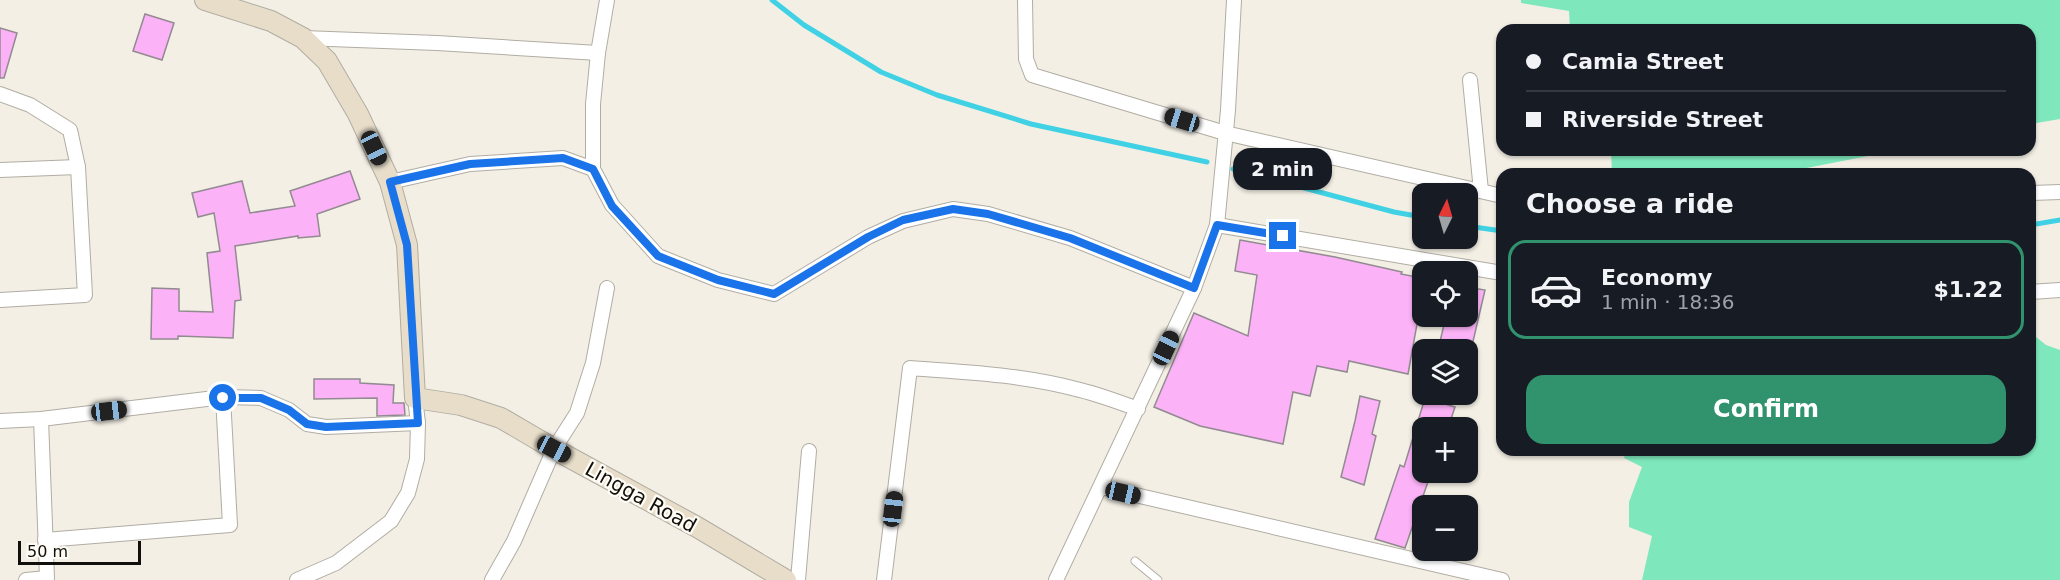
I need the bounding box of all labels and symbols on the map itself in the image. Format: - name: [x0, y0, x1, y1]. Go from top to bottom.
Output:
- car: [1162, 106, 1202, 134]
- car: [358, 128, 390, 168]
- callout: 2 min: [1234, 149, 1332, 191]
- north arrow: [1412, 183, 1478, 249]
- route end: [1269, 222, 1296, 249]
- car: [1150, 328, 1182, 368]
- route start: [209, 384, 236, 411]
- car: [90, 400, 128, 422]
- car: [534, 433, 574, 465]
- street label: Lingga Road: [581, 457, 701, 537]
- car: [1103, 480, 1143, 506]
- car: [882, 490, 904, 528]
- scale bar: [18, 538, 141, 566]

